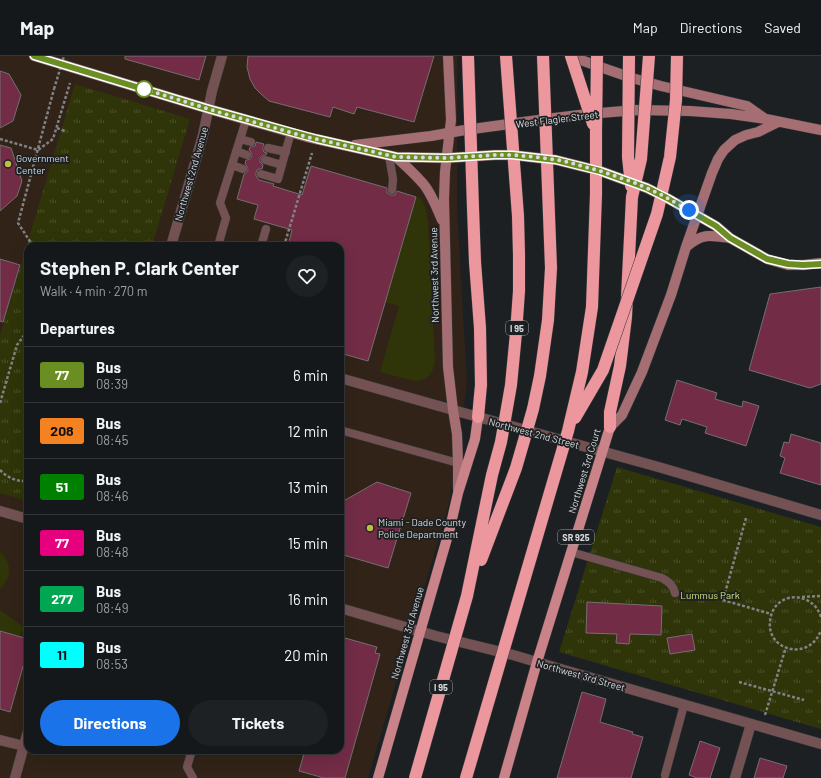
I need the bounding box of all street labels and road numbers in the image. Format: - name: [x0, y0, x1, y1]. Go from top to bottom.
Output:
- street label: West Flagler Street: [515, 108, 599, 130]
- street label: Northwest 2nd Avenue: [172, 125, 210, 223]
- street label: Northwest 3rd Avenue: [427, 227, 441, 323]
- road number: I 95: [506, 321, 528, 335]
- street label: Northwest 2nd Street: [487, 415, 581, 451]
- street label: Northwest 3rd Court: [565, 427, 603, 515]
- road number: SR 925: [558, 530, 594, 544]
- street label: Northwest 3rd Avenue: [388, 585, 426, 681]
- street label: Northwest 3rd Street: [536, 657, 627, 693]
- road number: I 95: [430, 680, 452, 694]

